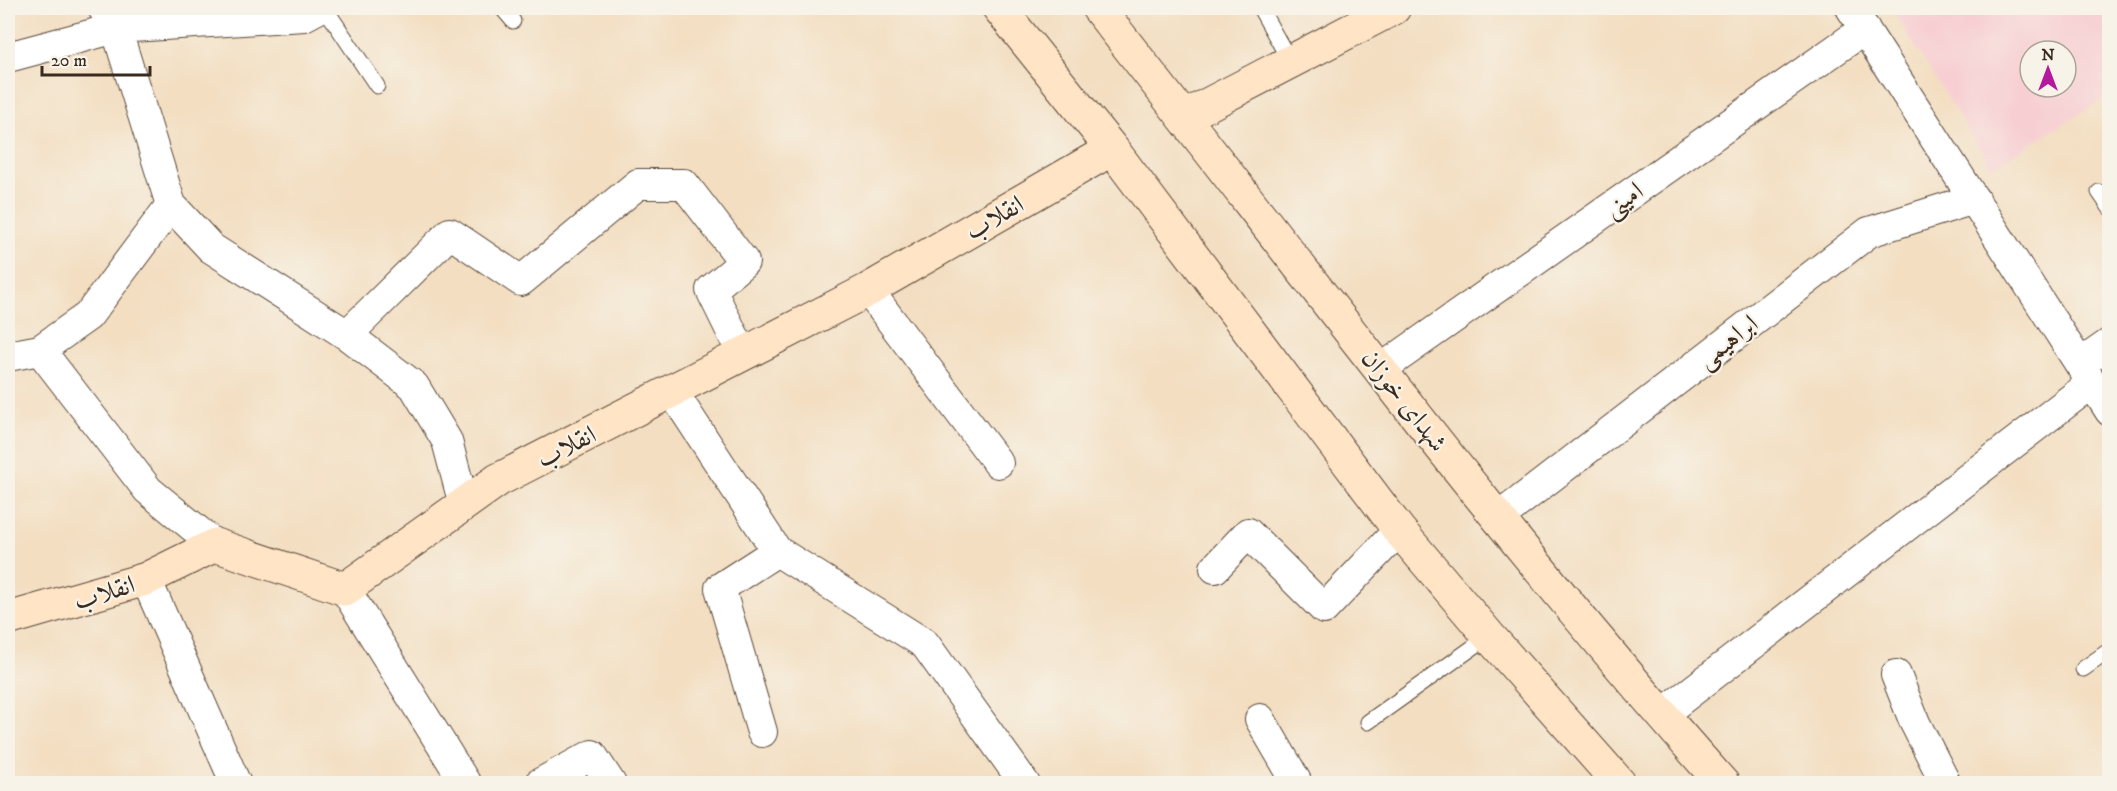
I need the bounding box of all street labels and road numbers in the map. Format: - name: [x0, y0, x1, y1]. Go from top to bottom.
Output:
- street label: امینی: [1598, 175, 1651, 226]
- street label: انقلاب: [959, 188, 1030, 248]
- street label: ابراهیمی: [1691, 308, 1765, 376]
- street label: شهدای خوزان: [1354, 343, 1454, 459]
- street label: انقلاب: [531, 418, 602, 476]
- street label: انقلاب: [70, 569, 139, 618]

